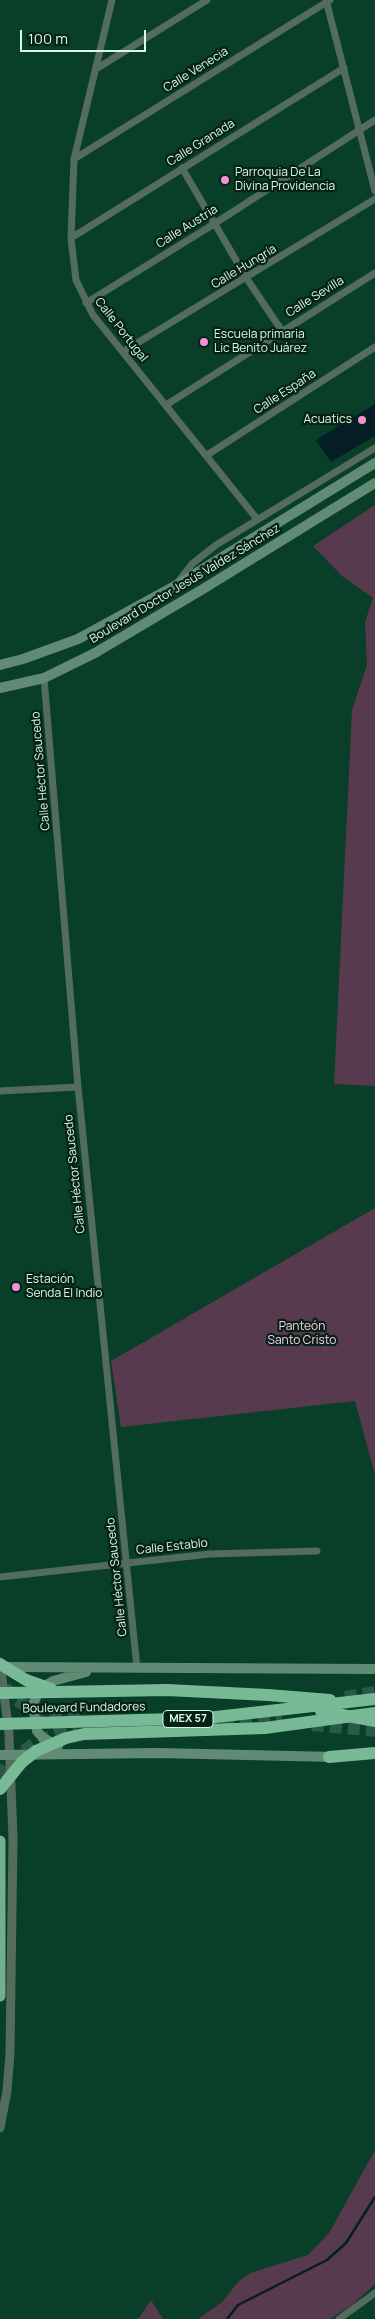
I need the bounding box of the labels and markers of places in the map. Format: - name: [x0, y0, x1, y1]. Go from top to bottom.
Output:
- place label: Parroquia De La Divina Providencia: [235, 166, 335, 194]
- marker: Parroquia De La Divina Providencia: [219, 174, 231, 186]
- place label: Escuela primaria Lic Benito Juárez: [214, 328, 307, 356]
- marker: Escuela primaria Lic Benito Juárez: [198, 336, 210, 348]
- place label: Acuatics: [303, 413, 352, 427]
- marker: Acuatics: [356, 414, 368, 426]
- place label: Estación Senda El Indio: [26, 1273, 102, 1301]
- marker: Estación Senda El Indio: [10, 1281, 22, 1293]

